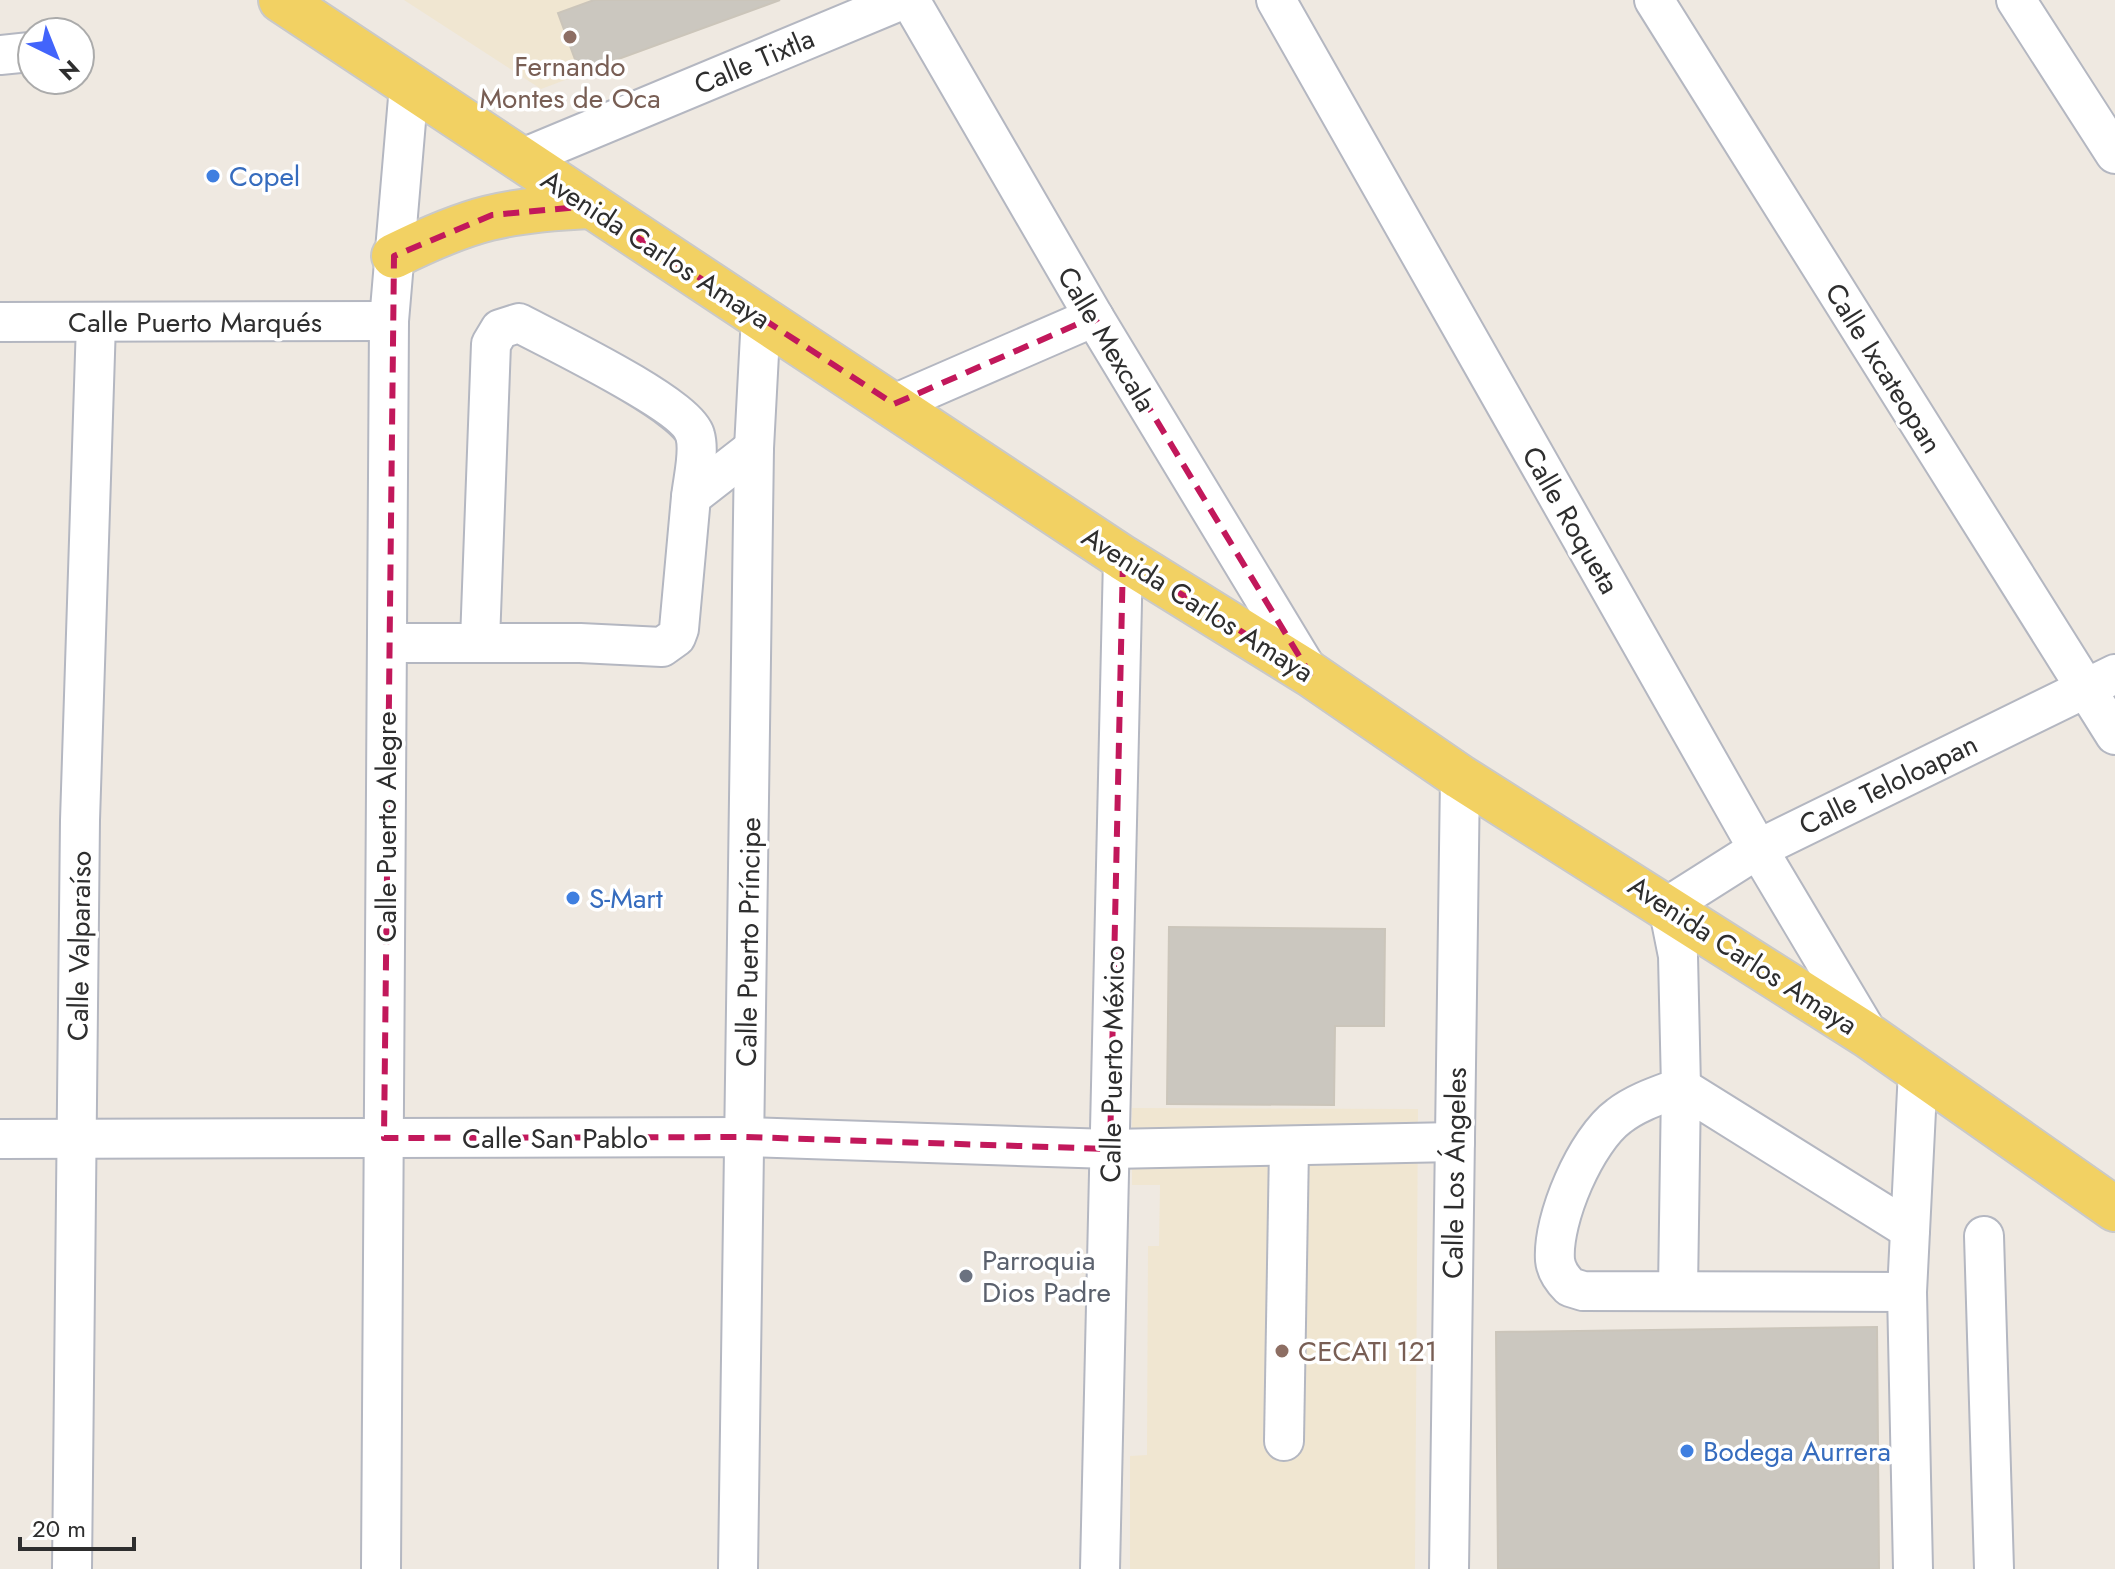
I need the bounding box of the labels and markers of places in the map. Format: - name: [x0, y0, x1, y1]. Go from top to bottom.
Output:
- marker: Fernando Montes de Oca: [561, 28, 579, 46]
- place label: Fernando Montes de Oca: [479, 46, 661, 119]
- place label: Copel: [229, 156, 300, 197]
- marker: Copel: [204, 167, 222, 185]
- place label: S-Mart: [589, 878, 663, 919]
- marker: S-Mart: [564, 889, 582, 907]
- place label: Parroquia Dios Padre: [982, 1240, 1111, 1313]
- marker: Parroquia Dios Padre: [957, 1267, 975, 1285]
- place label: CECATI 121: [1298, 1331, 1437, 1372]
- marker: CECATI 121: [1273, 1342, 1291, 1360]
- place label: Bodega Aurrera: [1703, 1431, 1891, 1472]
- marker: Bodega Aurrera: [1678, 1442, 1696, 1460]

